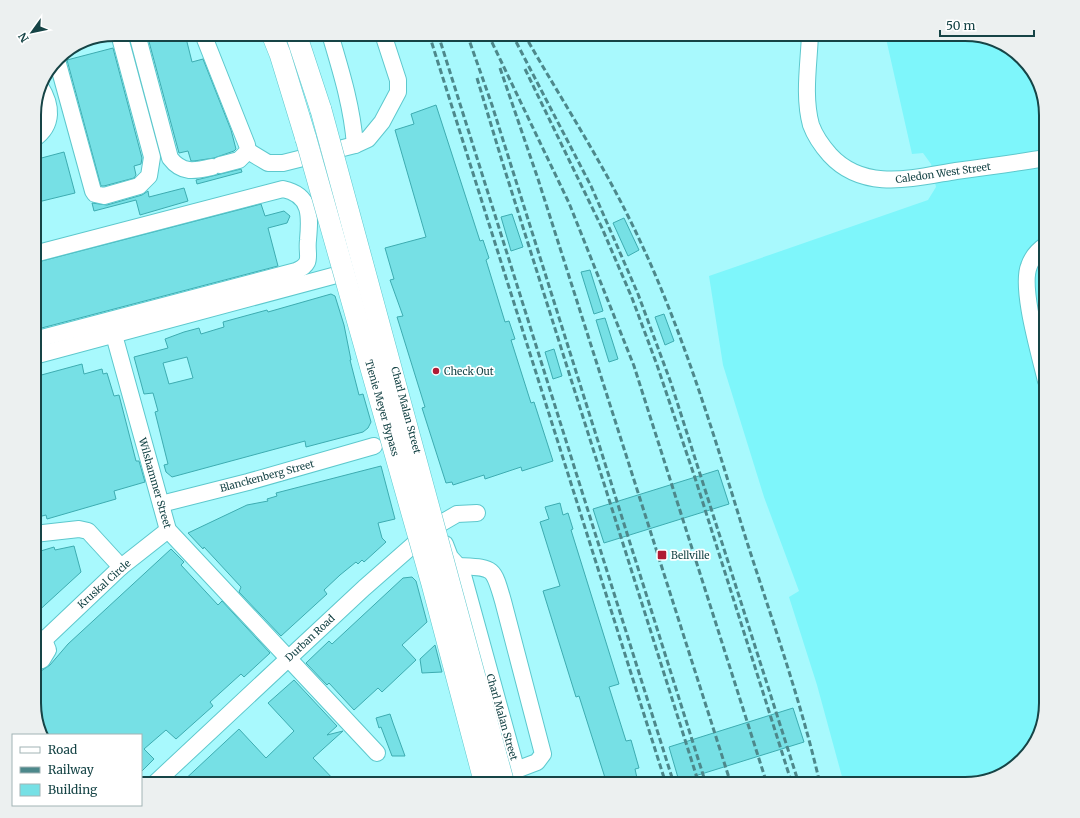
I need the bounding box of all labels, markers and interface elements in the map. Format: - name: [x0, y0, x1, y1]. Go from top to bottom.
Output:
- north arrow: [12, 12, 52, 52]
- scale bar: [940, 12, 1034, 38]
- text: 50 m: [946, 18, 975, 33]
- text: N: [15, 30, 32, 45]
- street label: Caledon West Street: [895, 160, 992, 186]
- street label: Tienie Meyer Bypass: [362, 358, 402, 458]
- street label: Charl Malan Street: [388, 365, 424, 455]
- place label: Check Out: [444, 365, 494, 378]
- marker: Check Out: [431, 366, 441, 376]
- street label: Wilshammer Street: [136, 435, 174, 530]
- street label: Blanckenberg Street: [218, 457, 316, 495]
- marker: Bellville: [656, 549, 668, 561]
- place label: Bellville: [671, 549, 710, 562]
- street label: Kruskal Circle: [75, 557, 133, 611]
- street label: Durban Road: [283, 612, 337, 664]
- street label: Charl Malan Street: [483, 672, 521, 762]
- legend: [12, 734, 142, 806]
- text: Road: [48, 742, 77, 757]
- text: Railway: [48, 762, 94, 777]
- text: Building: [48, 782, 98, 797]

